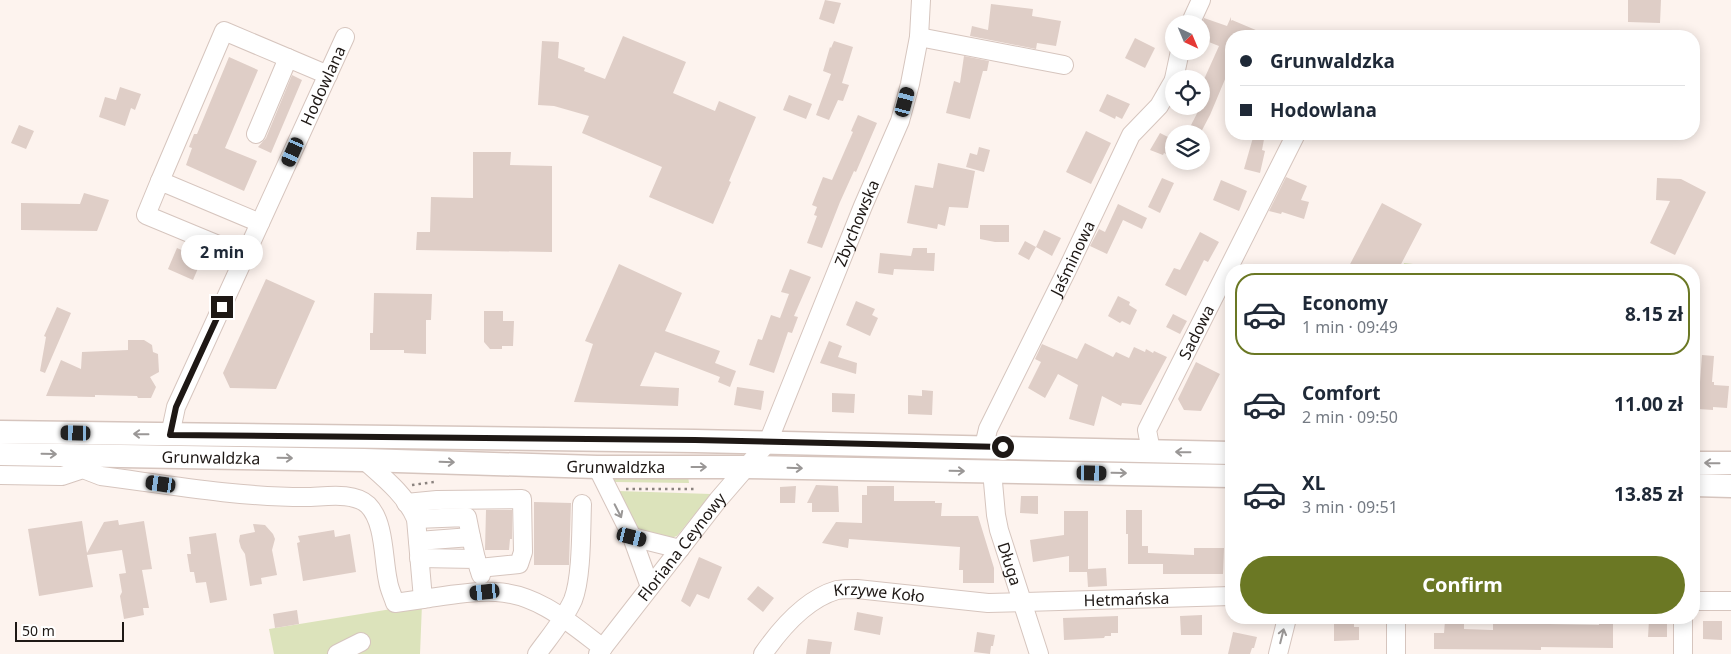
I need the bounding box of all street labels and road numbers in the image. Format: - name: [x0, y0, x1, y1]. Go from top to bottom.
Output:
- street label: Hodowlana: [295, 42, 351, 129]
- street label: Zbychowska: [829, 176, 884, 269]
- street label: Jaśminowa: [1044, 217, 1100, 301]
- street label: Sadowa: [1173, 301, 1219, 363]
- street label: Grunwaldzka: [161, 446, 260, 469]
- street label: Grunwaldzka: [566, 455, 665, 478]
- street label: Floriana Ceynowy: [632, 487, 731, 606]
- street label: Długa: [993, 539, 1027, 588]
- street label: Krzywe Koło: [832, 578, 926, 607]
- street label: Hetmańska: [1083, 587, 1170, 611]

